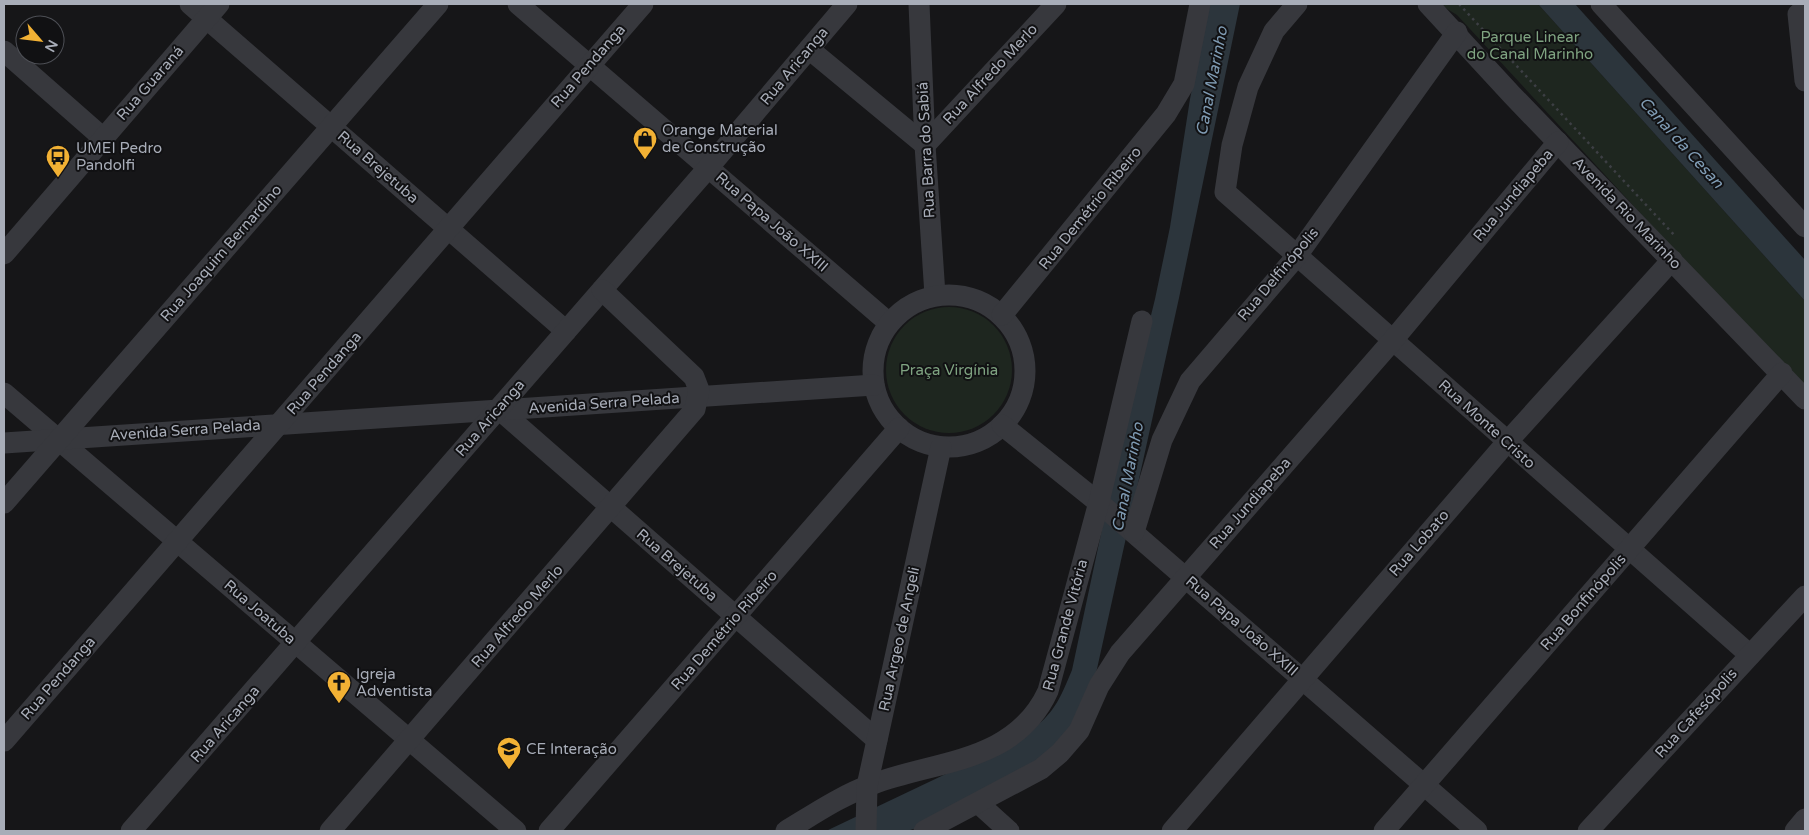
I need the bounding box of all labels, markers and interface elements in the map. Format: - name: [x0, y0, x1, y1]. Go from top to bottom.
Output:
- north arrow: [15, 15, 65, 65]
- street label: Rua Alfredo Merlo: [939, 20, 1041, 128]
- street label: Rua Pendanga: [547, 21, 629, 111]
- street label: Rua Aricanga: [756, 23, 832, 109]
- water label: Canal Marinho: [1192, 24, 1233, 137]
- park label: Parque Linear do Canal Marinho: [1467, 28, 1593, 63]
- text: N: [41, 37, 61, 55]
- street label: Rua Guaraná: [113, 42, 187, 124]
- street label: Rua Barra do Sabiá: [913, 81, 939, 219]
- water label: Canal da Cesan: [1635, 93, 1729, 194]
- place label: Orange Material de Construção: [662, 121, 778, 156]
- shop icon: Orange Material de Construção: [632, 126, 658, 160]
- street label: Rua Brejetuba: [334, 127, 422, 207]
- place label: UMEI Pedro Pandolfi: [76, 139, 162, 174]
- street label: Rua Demétrio Ribeiro: [1035, 143, 1145, 273]
- bus stop icon: UMEI Pedro Pandolfi: [45, 144, 71, 178]
- street label: Rua Jundiapeba: [1469, 145, 1557, 245]
- street label: Avenida Rio Marinho: [1569, 153, 1685, 273]
- street label: Rua Papa João XXIII: [712, 168, 832, 276]
- street label: Rua Joaquim Bernardino: [157, 181, 285, 325]
- street label: Rua Delfinópolis: [1234, 224, 1322, 324]
- street label: Rua Pendanga: [283, 328, 365, 418]
- park label: Praça Virgínia: [900, 361, 998, 379]
- street label: Rua Aricanga: [452, 376, 528, 460]
- street label: Rua Monte Cristo: [1435, 376, 1539, 472]
- street label: Avenida Serra Pelada: [528, 389, 680, 417]
- street label: Avenida Serra Pelada: [109, 416, 261, 444]
- water label: Canal Marinho: [1108, 420, 1149, 533]
- street label: Rua Jundiapeba: [1206, 454, 1294, 552]
- street label: Rua Lobato: [1385, 506, 1453, 580]
- street label: Rua Brejetuba: [633, 525, 721, 605]
- street label: Rua Bonfinópolis: [1536, 550, 1630, 654]
- street label: Rua Grande Vitória: [1039, 557, 1091, 693]
- street label: Rua Alfredo Merlo: [467, 561, 567, 671]
- street label: Rua Argeo de Angeli: [875, 565, 923, 713]
- street label: Rua Demétrio Ribeiro: [667, 566, 781, 694]
- street label: Rua Papa João XXIII: [1182, 572, 1302, 680]
- street label: Rua Joatuba: [220, 576, 300, 648]
- street label: Rua Pendanga: [17, 633, 99, 723]
- place label: Igreja Adventista: [356, 665, 433, 700]
- street label: Rua Cafesópolis: [1651, 665, 1741, 761]
- church icon: Igreja Adventista: [326, 670, 352, 704]
- street label: Rua Aricanga: [187, 682, 263, 766]
- school or university icon: CE Interação: [496, 736, 522, 770]
- place label: CE Interação: [526, 740, 617, 758]

